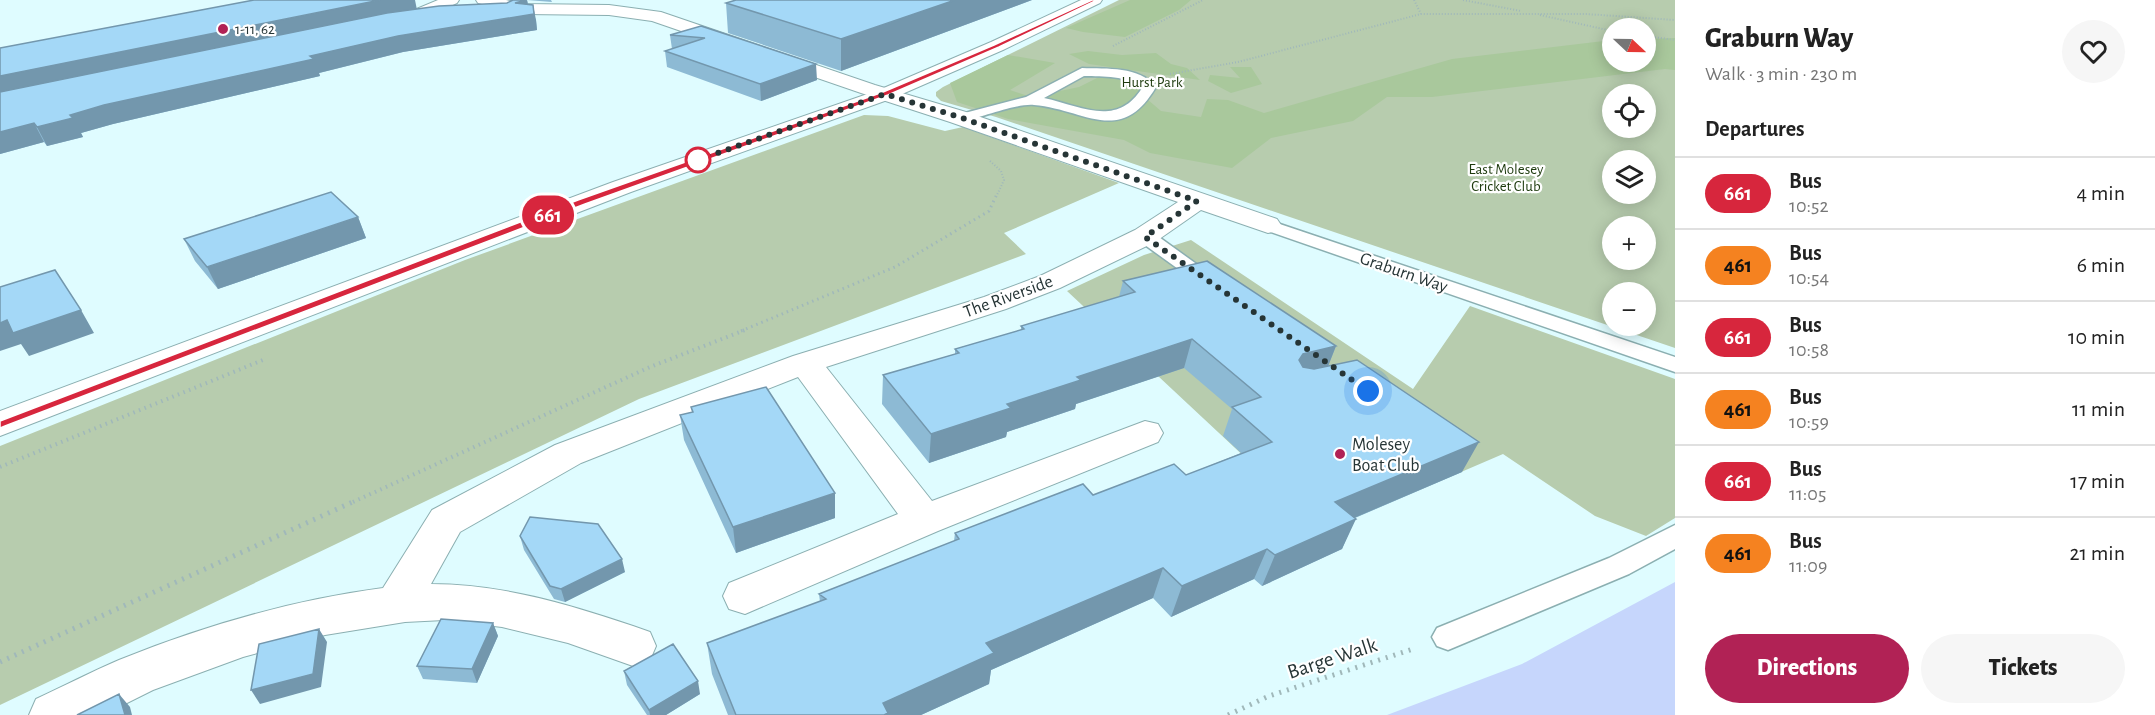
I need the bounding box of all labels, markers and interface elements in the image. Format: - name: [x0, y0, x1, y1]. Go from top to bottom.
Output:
- north arrow: [1602, 18, 1656, 72]
- map controls: [1602, 18, 1656, 336]
- button: heart: [2062, 20, 2125, 83]
- marker: 1-11, 62: [216, 22, 230, 36]
- place label: 1-11, 62: [235, 22, 275, 37]
- text: Graburn Way: [1705, 25, 1853, 53]
- text: Walk · 3 min · 230 m: [1705, 64, 1857, 84]
- park label: Hurst Park: [1121, 75, 1183, 90]
- button: locate: [1602, 84, 1656, 138]
- text: Departures: [1705, 118, 1805, 140]
- unlabelled marker: [685, 147, 711, 173]
- button: layers: [1602, 150, 1656, 204]
- park label: East Molesey Cricket Club: [1468, 162, 1544, 194]
- text: Bus: [1789, 170, 1822, 192]
- text: 4 min: [2077, 182, 2125, 204]
- text: 661: [1724, 183, 1752, 204]
- line badge: 661: [514, 196, 582, 234]
- text: 10:52: [1789, 196, 1828, 216]
- text: 661: [534, 205, 562, 226]
- button: +: [1602, 216, 1656, 270]
- text: Bus: [1789, 242, 1822, 264]
- street label: Graburn Way: [1357, 250, 1450, 296]
- text: 6 min: [2077, 254, 2125, 276]
- text: 461: [1724, 255, 1752, 276]
- text: 10:54: [1789, 268, 1829, 288]
- street label: The Riverside: [961, 272, 1055, 321]
- button: −: [1602, 282, 1656, 336]
- text: Bus: [1789, 314, 1822, 336]
- text: 10 min: [2068, 326, 2125, 348]
- text: 661: [1724, 327, 1752, 348]
- text: 10:58: [1789, 340, 1829, 360]
- your location: [1353, 376, 1383, 406]
- text: Bus: [1789, 386, 1822, 408]
- text: 11 min: [2072, 398, 2125, 420]
- text: 461: [1724, 399, 1752, 420]
- text: 10:59: [1789, 412, 1829, 432]
- place label: Molesey Boat Club: [1352, 436, 1420, 475]
- marker: Molesey Boat Club: [1333, 447, 1347, 461]
- text: Bus: [1789, 458, 1822, 480]
- text: 17 min: [2070, 470, 2125, 492]
- text: 661: [1724, 471, 1752, 492]
- text: 11:05: [1789, 484, 1826, 504]
- text: Bus: [1789, 530, 1822, 552]
- text: 21 min: [2070, 542, 2125, 564]
- text: 461: [1724, 543, 1752, 564]
- text: 11:09: [1789, 556, 1827, 576]
- street label: Barge Walk: [1285, 634, 1380, 683]
- button: Directions: [1705, 634, 1909, 703]
- button: Tickets: [1921, 634, 2125, 703]

